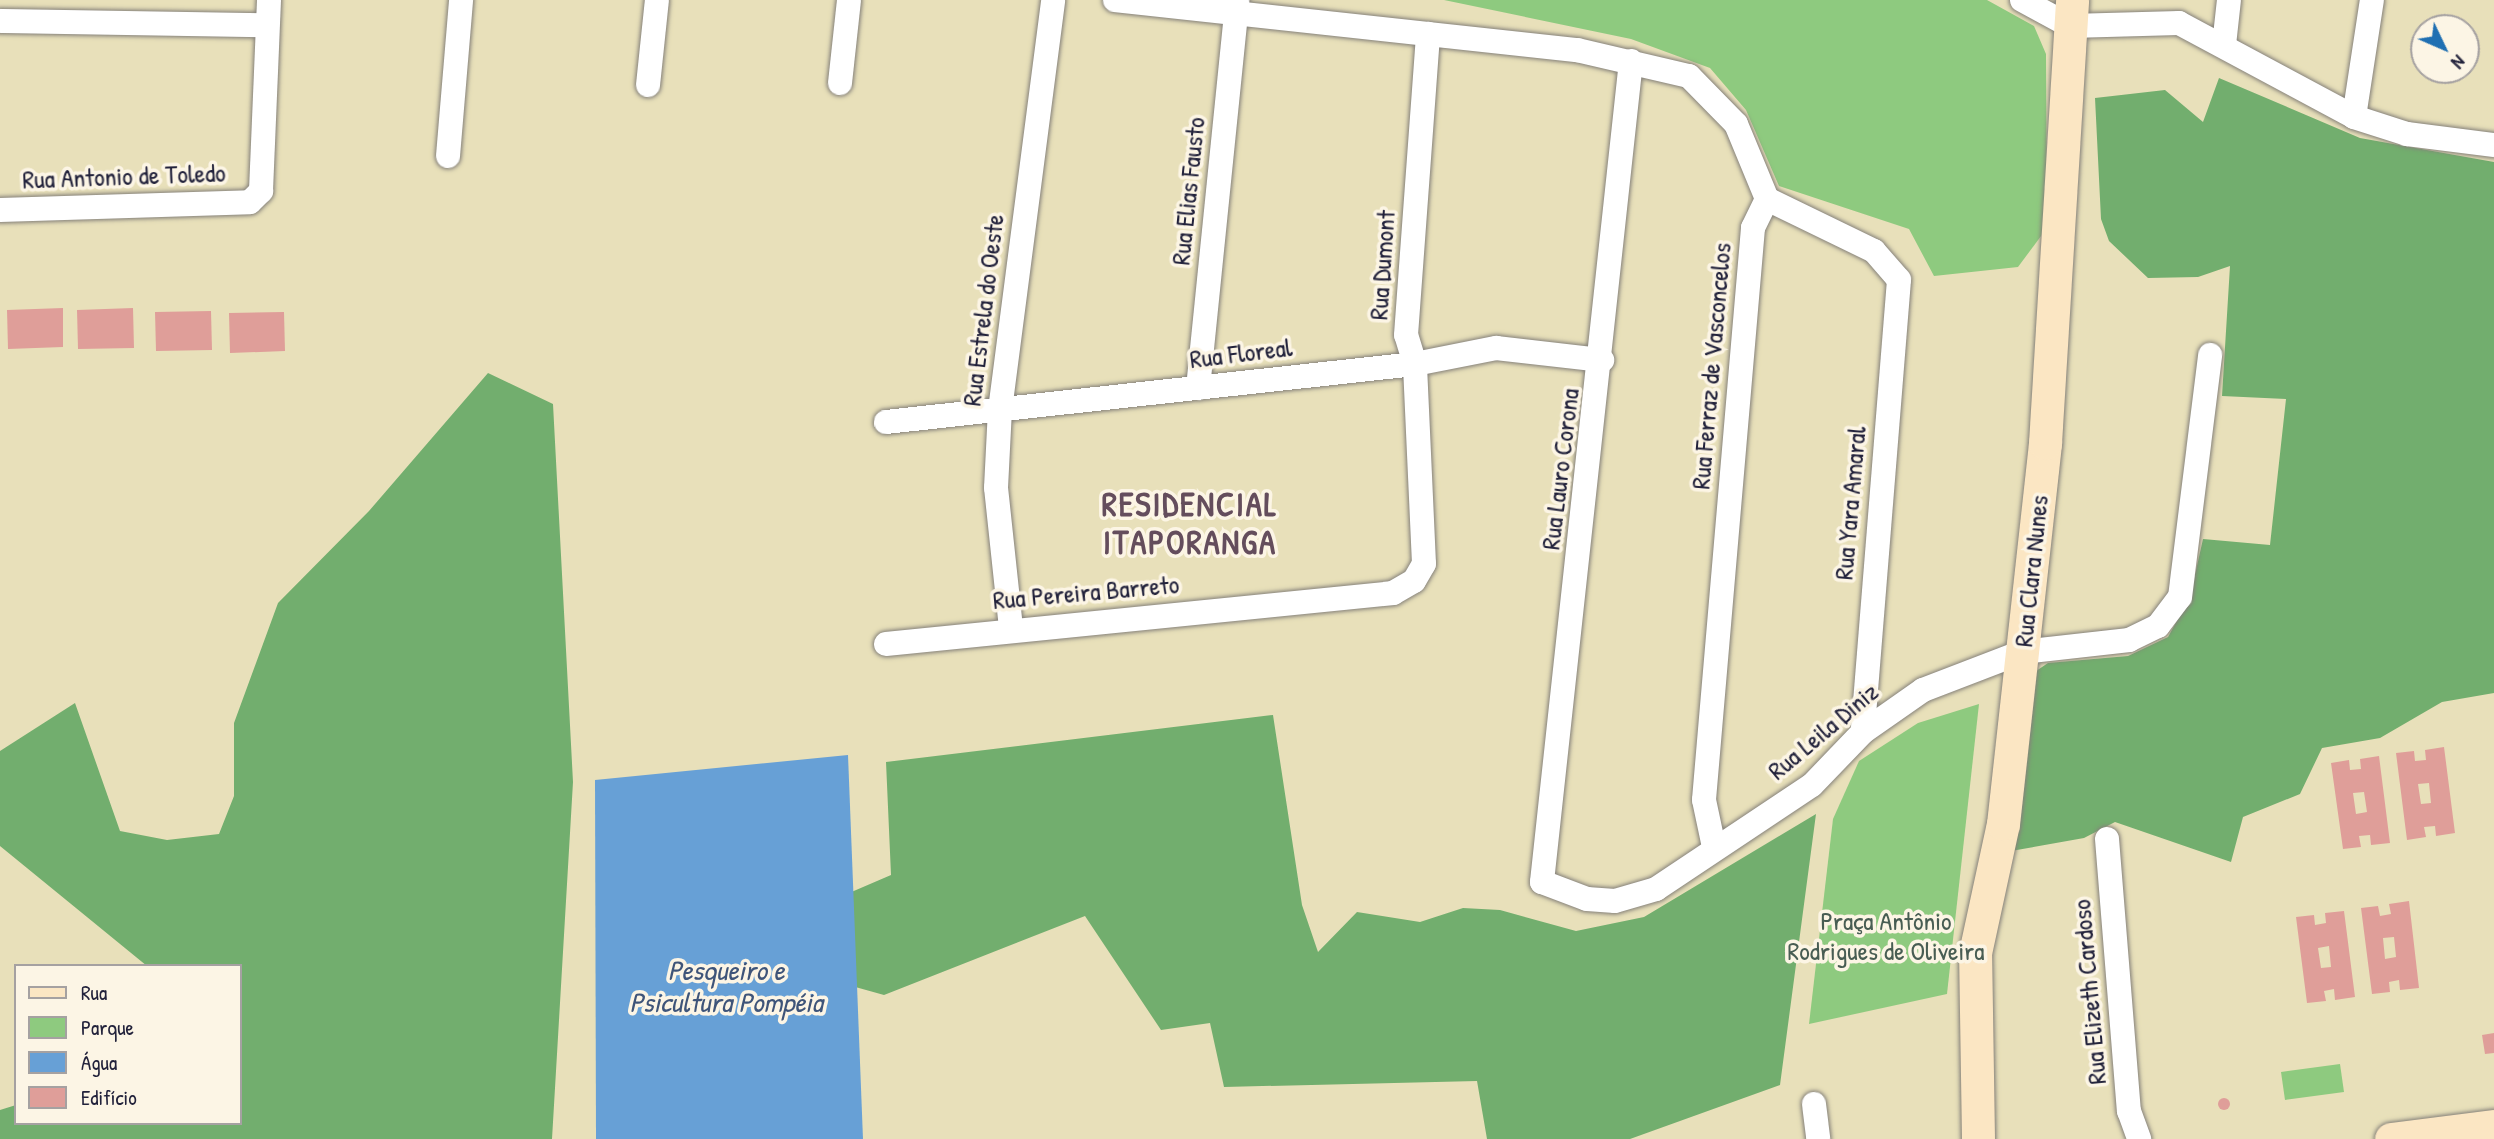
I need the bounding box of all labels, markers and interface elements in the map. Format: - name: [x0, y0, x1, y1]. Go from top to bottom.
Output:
- north arrow: [2410, 14, 2480, 84]
- text: N: [2446, 50, 2472, 75]
- street label: Rua Elias Fausto: [1165, 115, 1211, 267]
- street label: Rua Antonio de Toledo: [22, 157, 226, 195]
- street label: Rua Dumont: [1363, 209, 1401, 321]
- street label: Rua Estrela do Oeste: [956, 212, 1010, 408]
- street label: Rua Ferraz de Vasconcelos: [1685, 241, 1737, 491]
- street label: Rua Floreal: [1188, 331, 1294, 375]
- street label: Rua Lauro Corona: [1535, 387, 1585, 551]
- street label: Rua Yara Amaral: [1828, 425, 1872, 581]
- district label: RESIDENCIAL ITAPORANGA: [1103, 485, 1277, 563]
- street label: Rua Clara Nunes: [2008, 494, 2054, 648]
- street label: Rua Pereira Barreto: [992, 568, 1180, 616]
- street label: Rua Leila Diniz: [1762, 676, 1884, 786]
- street label: Rua Elizeth Cardoso: [2065, 898, 2113, 1086]
- park label: Praça Antônio Rodrigues de Oliveira: [1787, 905, 1985, 967]
- water label: Pesqueiro e Psicultura Pompéia: [629, 953, 823, 1019]
- legend: [14, 964, 242, 1125]
- text: Rua: [81, 978, 107, 1007]
- text: Parque: [81, 1013, 134, 1042]
- text: Água: [81, 1048, 117, 1077]
- text: Edifício: [81, 1083, 137, 1112]

